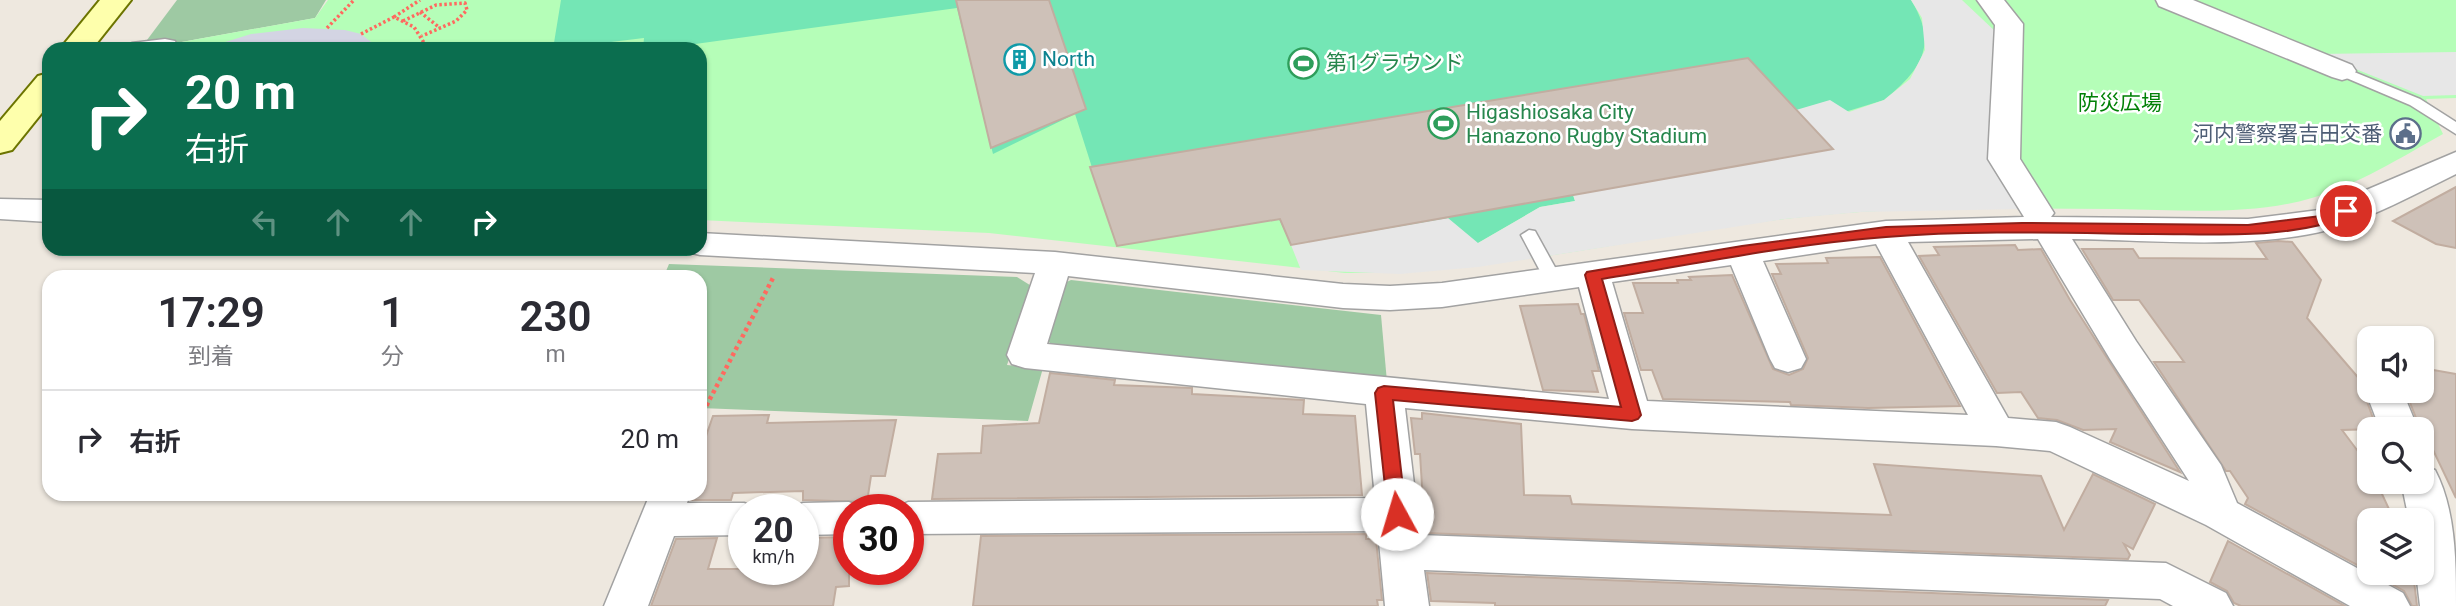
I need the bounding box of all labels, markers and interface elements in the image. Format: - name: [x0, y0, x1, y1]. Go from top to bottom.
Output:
- building icon: North: [1002, 42, 1036, 76]
- sports icon: 第1グラウンド: [1286, 46, 1320, 80]
- place label: North: [1042, 47, 1095, 71]
- place label: 第1グラウンド: [1326, 51, 1464, 75]
- text: 20 m: [185, 64, 296, 121]
- icon: right: [70, 70, 161, 161]
- park label: 防災広場: [2078, 91, 2162, 115]
- place label: Higashiosaka City Hanazono Rugby Stadium: [1466, 100, 1707, 148]
- sports icon: Higashiosaka City Hanazono Rugby Stadium: [1426, 107, 1460, 141]
- public building icon: 河内警察署吉田交番: [2388, 117, 2422, 151]
- place label: 河内警察署吉田交番: [2193, 122, 2382, 146]
- text: 右折: [185, 130, 249, 168]
- pin: [2316, 181, 2376, 241]
- icon: arrive: [2327, 192, 2365, 230]
- icon: left: [246, 203, 284, 241]
- icon: ahead: [319, 203, 357, 241]
- icon: ahead: [392, 203, 430, 241]
- icon: right: [465, 203, 503, 241]
- text: 17:29: [157, 288, 265, 337]
- text: 1: [380, 288, 404, 337]
- text: 230: [520, 292, 592, 341]
- map controls: [2357, 326, 2434, 585]
- button: sound: [2357, 326, 2434, 403]
- text: m: [546, 341, 566, 368]
- text: 到着: [188, 343, 234, 370]
- text: 分: [381, 343, 404, 370]
- button: search: [2357, 417, 2434, 494]
- icon: right: [70, 420, 108, 458]
- text: 20 m: [621, 424, 679, 454]
- text: 右折: [129, 427, 181, 457]
- position arrow: [1360, 477, 1434, 551]
- speed limit sign: 30: [833, 494, 924, 585]
- button: layers: [2357, 508, 2434, 585]
- text: 20: [753, 510, 794, 551]
- text: km/h: [752, 546, 795, 567]

